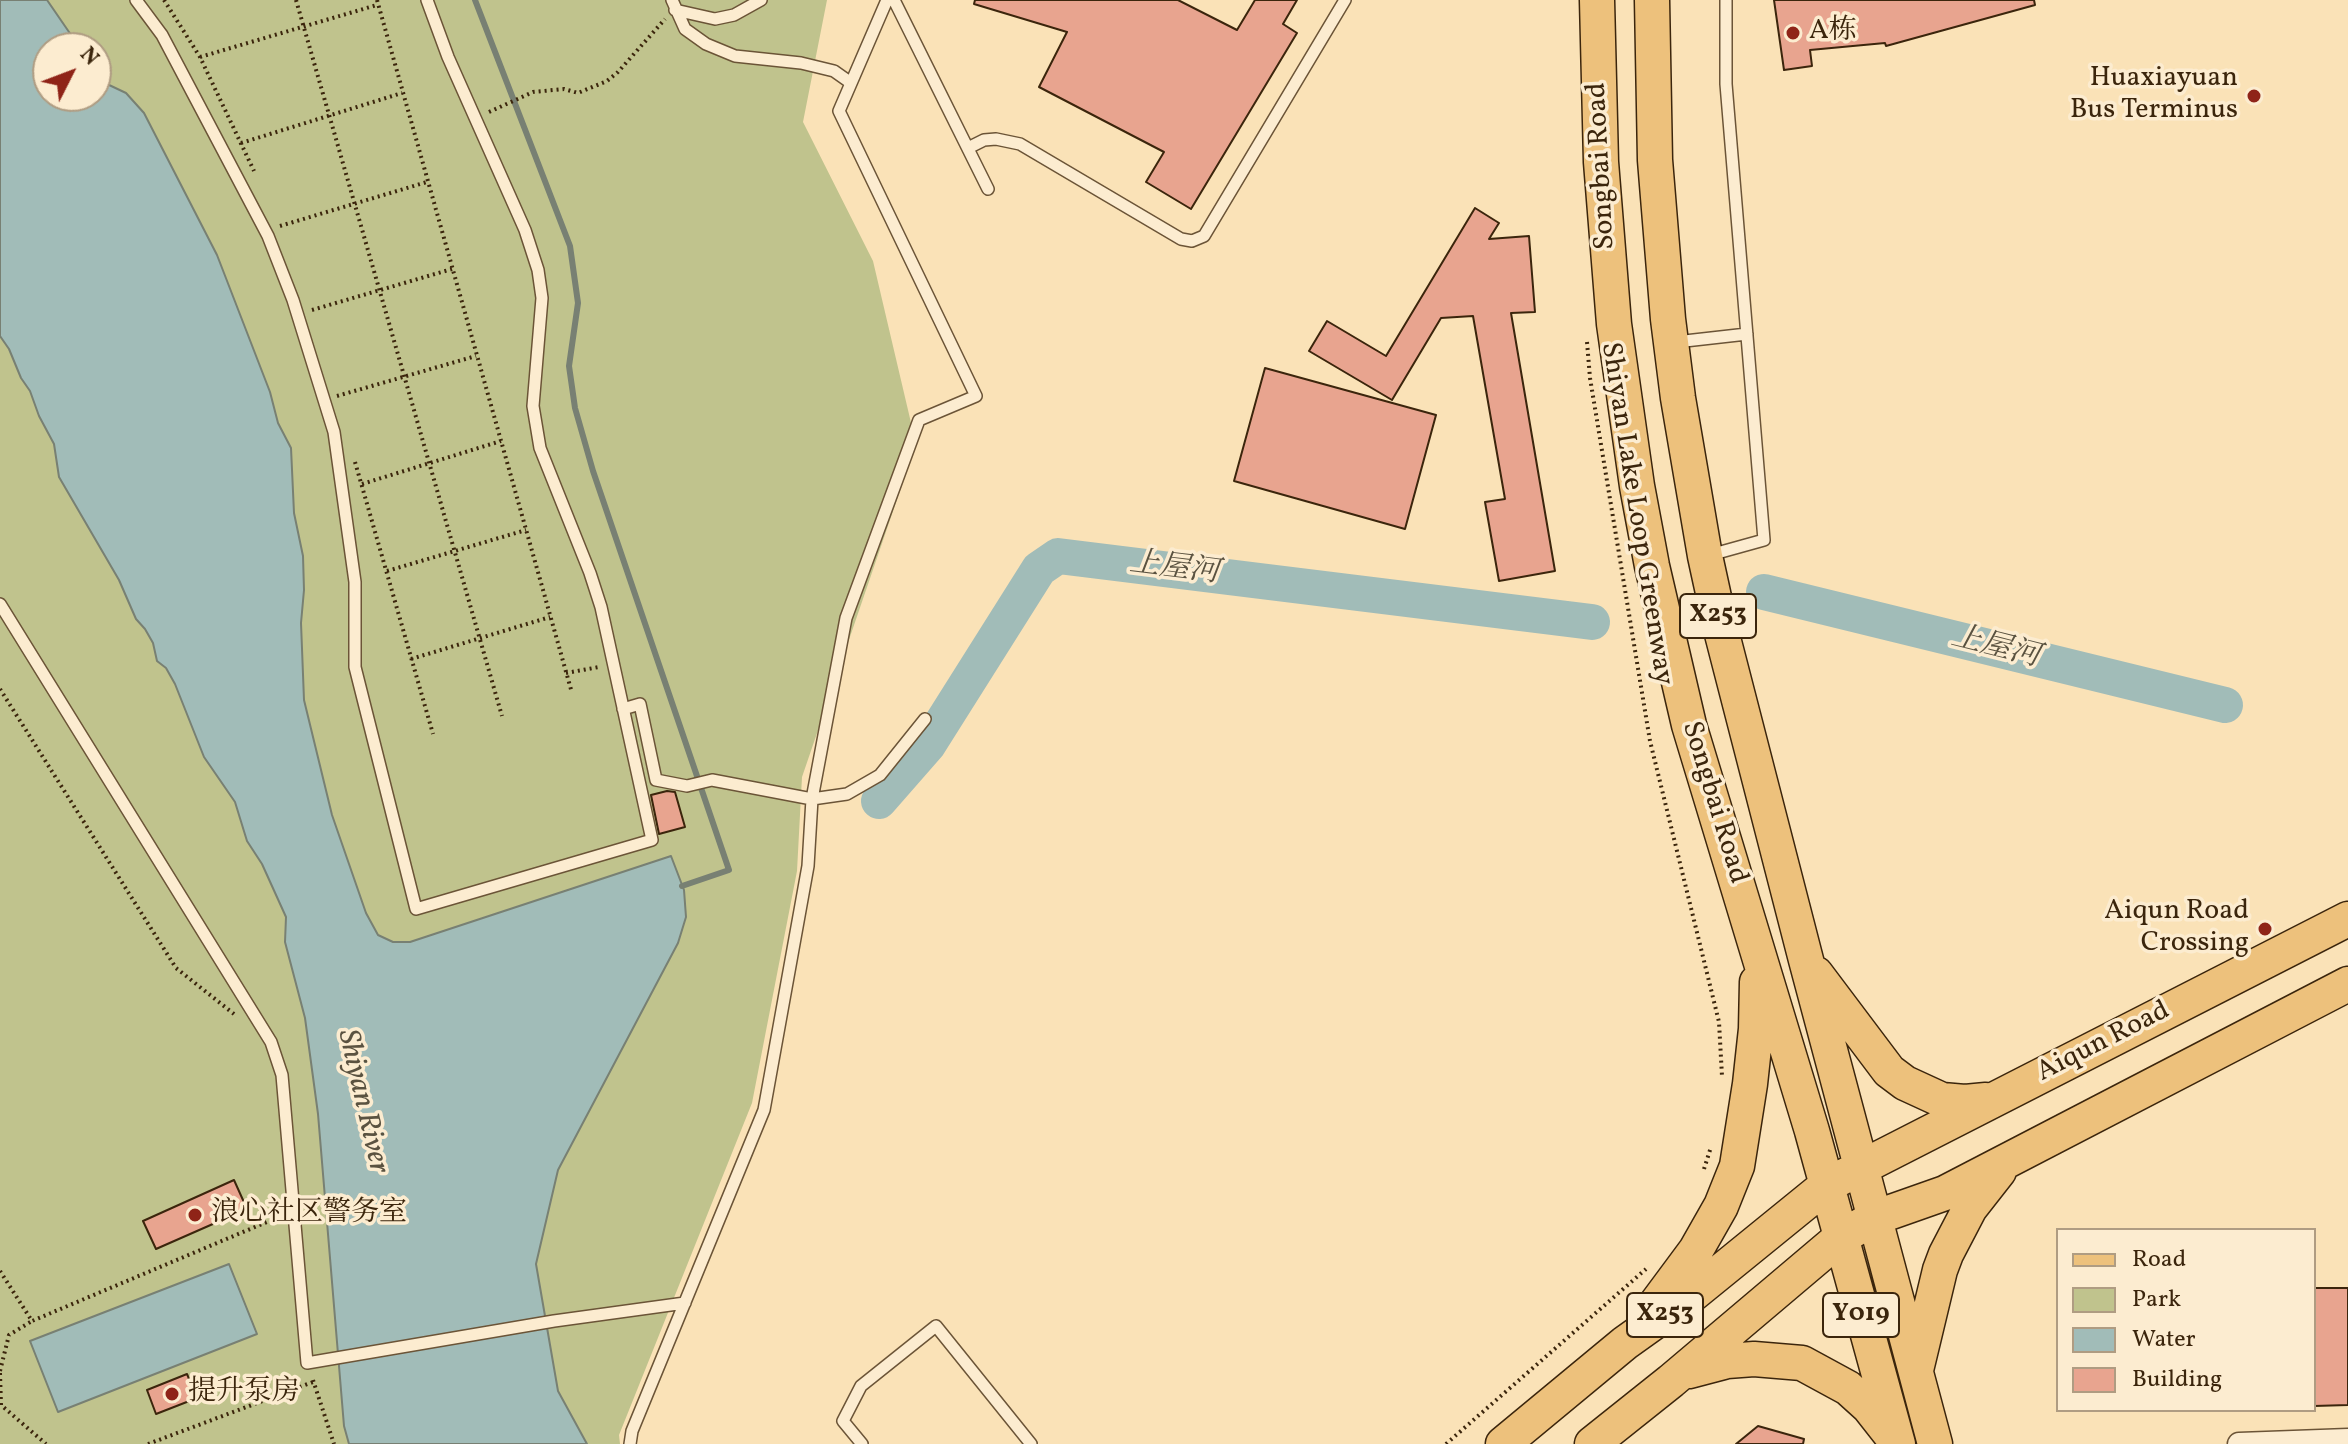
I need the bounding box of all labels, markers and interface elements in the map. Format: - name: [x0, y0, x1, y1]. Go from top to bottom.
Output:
- place label: A栋: [1809, 16, 1857, 50]
- marker: A栋: [1784, 24, 1802, 42]
- north arrow: [32, 32, 112, 112]
- text: N: [72, 41, 106, 73]
- place label: Huaxiayuan Bus Terminus: [2070, 63, 2238, 129]
- street label: Songbai Road: [1582, 81, 1624, 251]
- marker: Huaxiayuan Bus Terminus: [2245, 87, 2263, 105]
- street label: Shiyan Lake Loop Greenway: [1591, 340, 1679, 688]
- water label: 上屋河: [1127, 547, 1221, 593]
- road number: X253: [1680, 594, 1756, 638]
- water label: 上屋河: [1947, 621, 2043, 677]
- street label: Songbai Road: [1672, 718, 1754, 888]
- place label: Aiqun Road Crossing: [2104, 896, 2249, 962]
- marker: Aiqun Road Crossing: [2256, 920, 2274, 938]
- street label: Aiqun Road: [2032, 995, 2176, 1091]
- water label: Shiyan River: [327, 1026, 395, 1178]
- place label: 浪心社区警务室: [211, 1198, 407, 1232]
- marker: 浪心社区警务室: [186, 1206, 204, 1224]
- legend: [2056, 1228, 2316, 1412]
- text: Road: [2132, 1243, 2186, 1277]
- text: Park: [2132, 1283, 2181, 1317]
- road number: X253: [1627, 1293, 1703, 1337]
- road number: Y019: [1823, 1293, 1899, 1337]
- text: Water: [2132, 1323, 2196, 1357]
- text: Building: [2132, 1363, 2222, 1397]
- place label: 提升泵房: [188, 1377, 300, 1411]
- marker: 提升泵房: [163, 1385, 181, 1403]

